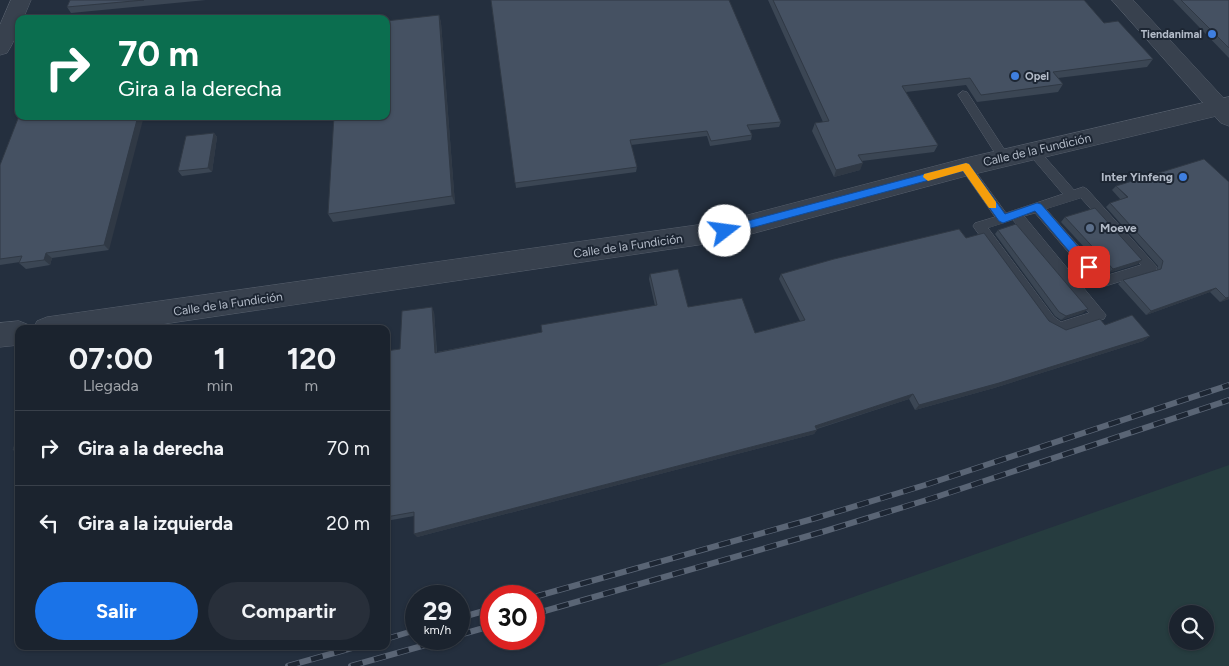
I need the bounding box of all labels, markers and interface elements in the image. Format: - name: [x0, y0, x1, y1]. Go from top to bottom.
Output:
- place label: Tiendanimal: [1141, 28, 1202, 41]
- marker: Tiendanimal: [1206, 28, 1218, 40]
- text: 70 m: [118, 33, 199, 75]
- icon: right: [35, 35, 100, 100]
- marker: Opel: [1009, 70, 1021, 82]
- place label: Opel: [1025, 70, 1049, 83]
- text: Gira a la derecha: [118, 75, 282, 102]
- street label: Calle de la Fundición: [982, 131, 1093, 169]
- place label: Inter Yinfeng: [1101, 170, 1173, 184]
- marker: Inter Yinfeng: [1177, 171, 1189, 183]
- position arrow: [698, 204, 750, 256]
- place label: Moeve: [1100, 221, 1137, 235]
- marker: Moeve: [1084, 222, 1096, 234]
- street label: Calle de la Fundición: [572, 231, 684, 261]
- pin: [1068, 246, 1110, 288]
- icon: arrive: [1075, 253, 1103, 281]
- street label: Calle de la Fundición: [172, 289, 284, 319]
- text: 07:00: [69, 340, 153, 377]
- text: 1: [213, 340, 226, 377]
- text: 120: [287, 340, 336, 377]
- text: Llegada: [83, 376, 139, 395]
- text: min: [207, 376, 233, 395]
- text: m: [305, 376, 318, 395]
- icon: right: [35, 434, 63, 462]
- text: Gira a la derecha: [78, 437, 224, 460]
- text: 70 m: [327, 437, 370, 460]
- icon: left: [35, 509, 63, 537]
- text: Gira a la izquierda: [78, 512, 233, 535]
- text: 20 m: [326, 512, 370, 535]
- button: Salir: [35, 582, 198, 640]
- button: Compartir: [208, 582, 370, 640]
- speed limit sign: 30: [480, 585, 545, 650]
- text: 29: [423, 596, 452, 626]
- map controls: [1169, 605, 1214, 650]
- button: search: [1169, 605, 1214, 650]
- text: km/h: [424, 623, 451, 637]

